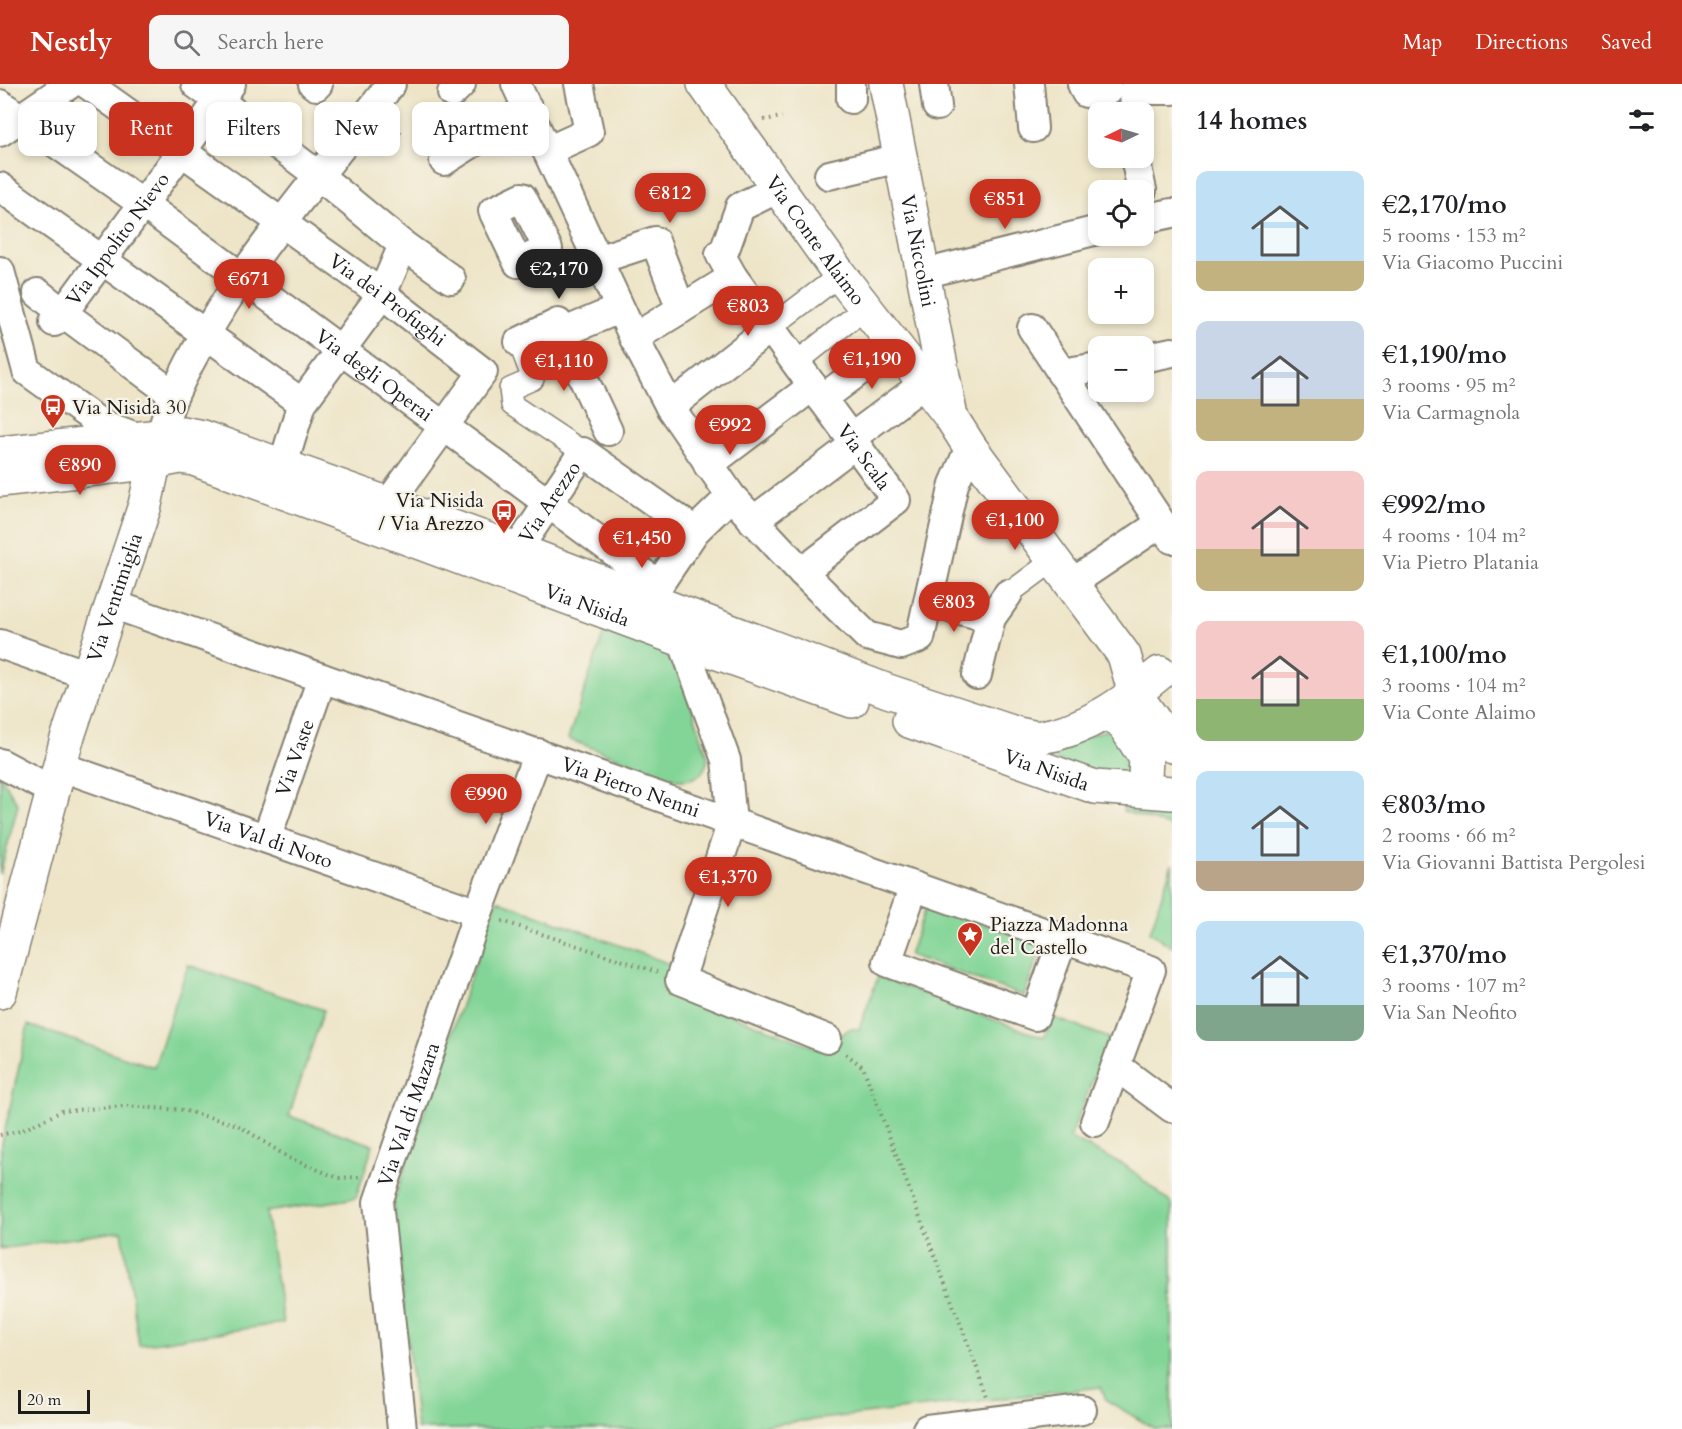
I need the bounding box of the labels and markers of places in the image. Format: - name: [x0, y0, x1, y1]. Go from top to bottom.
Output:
- pin: €812: [634, 173, 706, 224]
- pin: €851: [969, 179, 1041, 230]
- pin: €2,170: [510, 249, 608, 300]
- pin: €671: [213, 259, 285, 310]
- pin: €803: [712, 286, 784, 337]
- pin: €1,190: [823, 339, 921, 390]
- pin: €1,110: [515, 341, 613, 392]
- bus stop icon: Via Nisida 30: [38, 392, 68, 430]
- place label: Via Nisida 30: [72, 394, 186, 421]
- pin: €992: [694, 405, 766, 456]
- pin: €890: [44, 445, 116, 496]
- place label: Via Nisida / Via Arezzo: [379, 487, 484, 537]
- bus stop icon: Via Nisida / Via Arezzo: [489, 497, 519, 535]
- pin: €1,100: [966, 500, 1064, 551]
- pin: €1,450: [593, 518, 691, 569]
- pin: €803: [918, 582, 990, 633]
- pin: €990: [450, 774, 522, 825]
- pin: €1,370: [679, 857, 777, 908]
- place label: Piazza Madonna del Castello: [990, 911, 1129, 961]
- place icon: Piazza Madonna del Castello: [955, 920, 985, 958]

